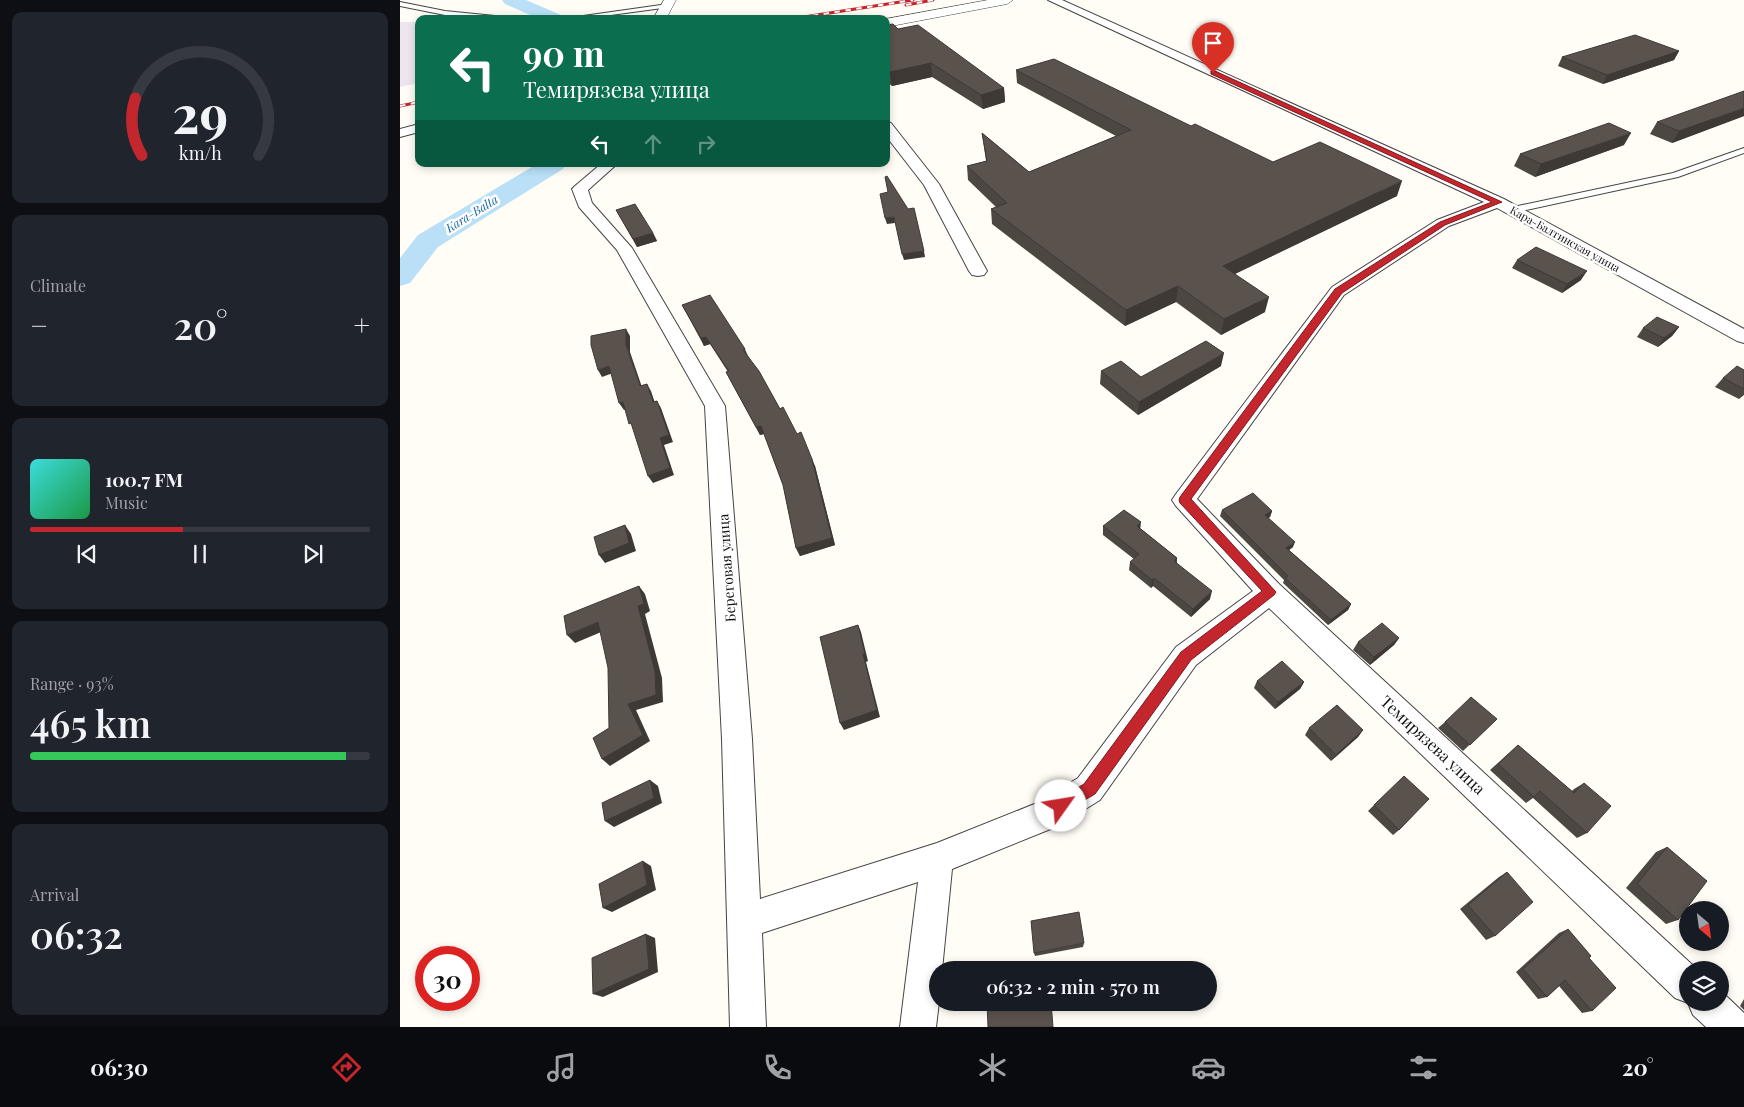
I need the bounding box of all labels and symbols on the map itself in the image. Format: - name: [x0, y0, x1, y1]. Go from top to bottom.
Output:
- pin: [1192, 22, 1234, 73]
- water label: Kara-Balta: [441, 191, 501, 236]
- street label: Кара-Балтинская улица: [1508, 202, 1623, 275]
- street label: Береговая улица: [713, 513, 740, 623]
- street label: Темирязева улица: [1377, 691, 1490, 799]
- position arrow: [1034, 779, 1086, 831]
- north arrow: [1679, 901, 1729, 951]
- speed limit sign: 30: [415, 946, 480, 1011]

